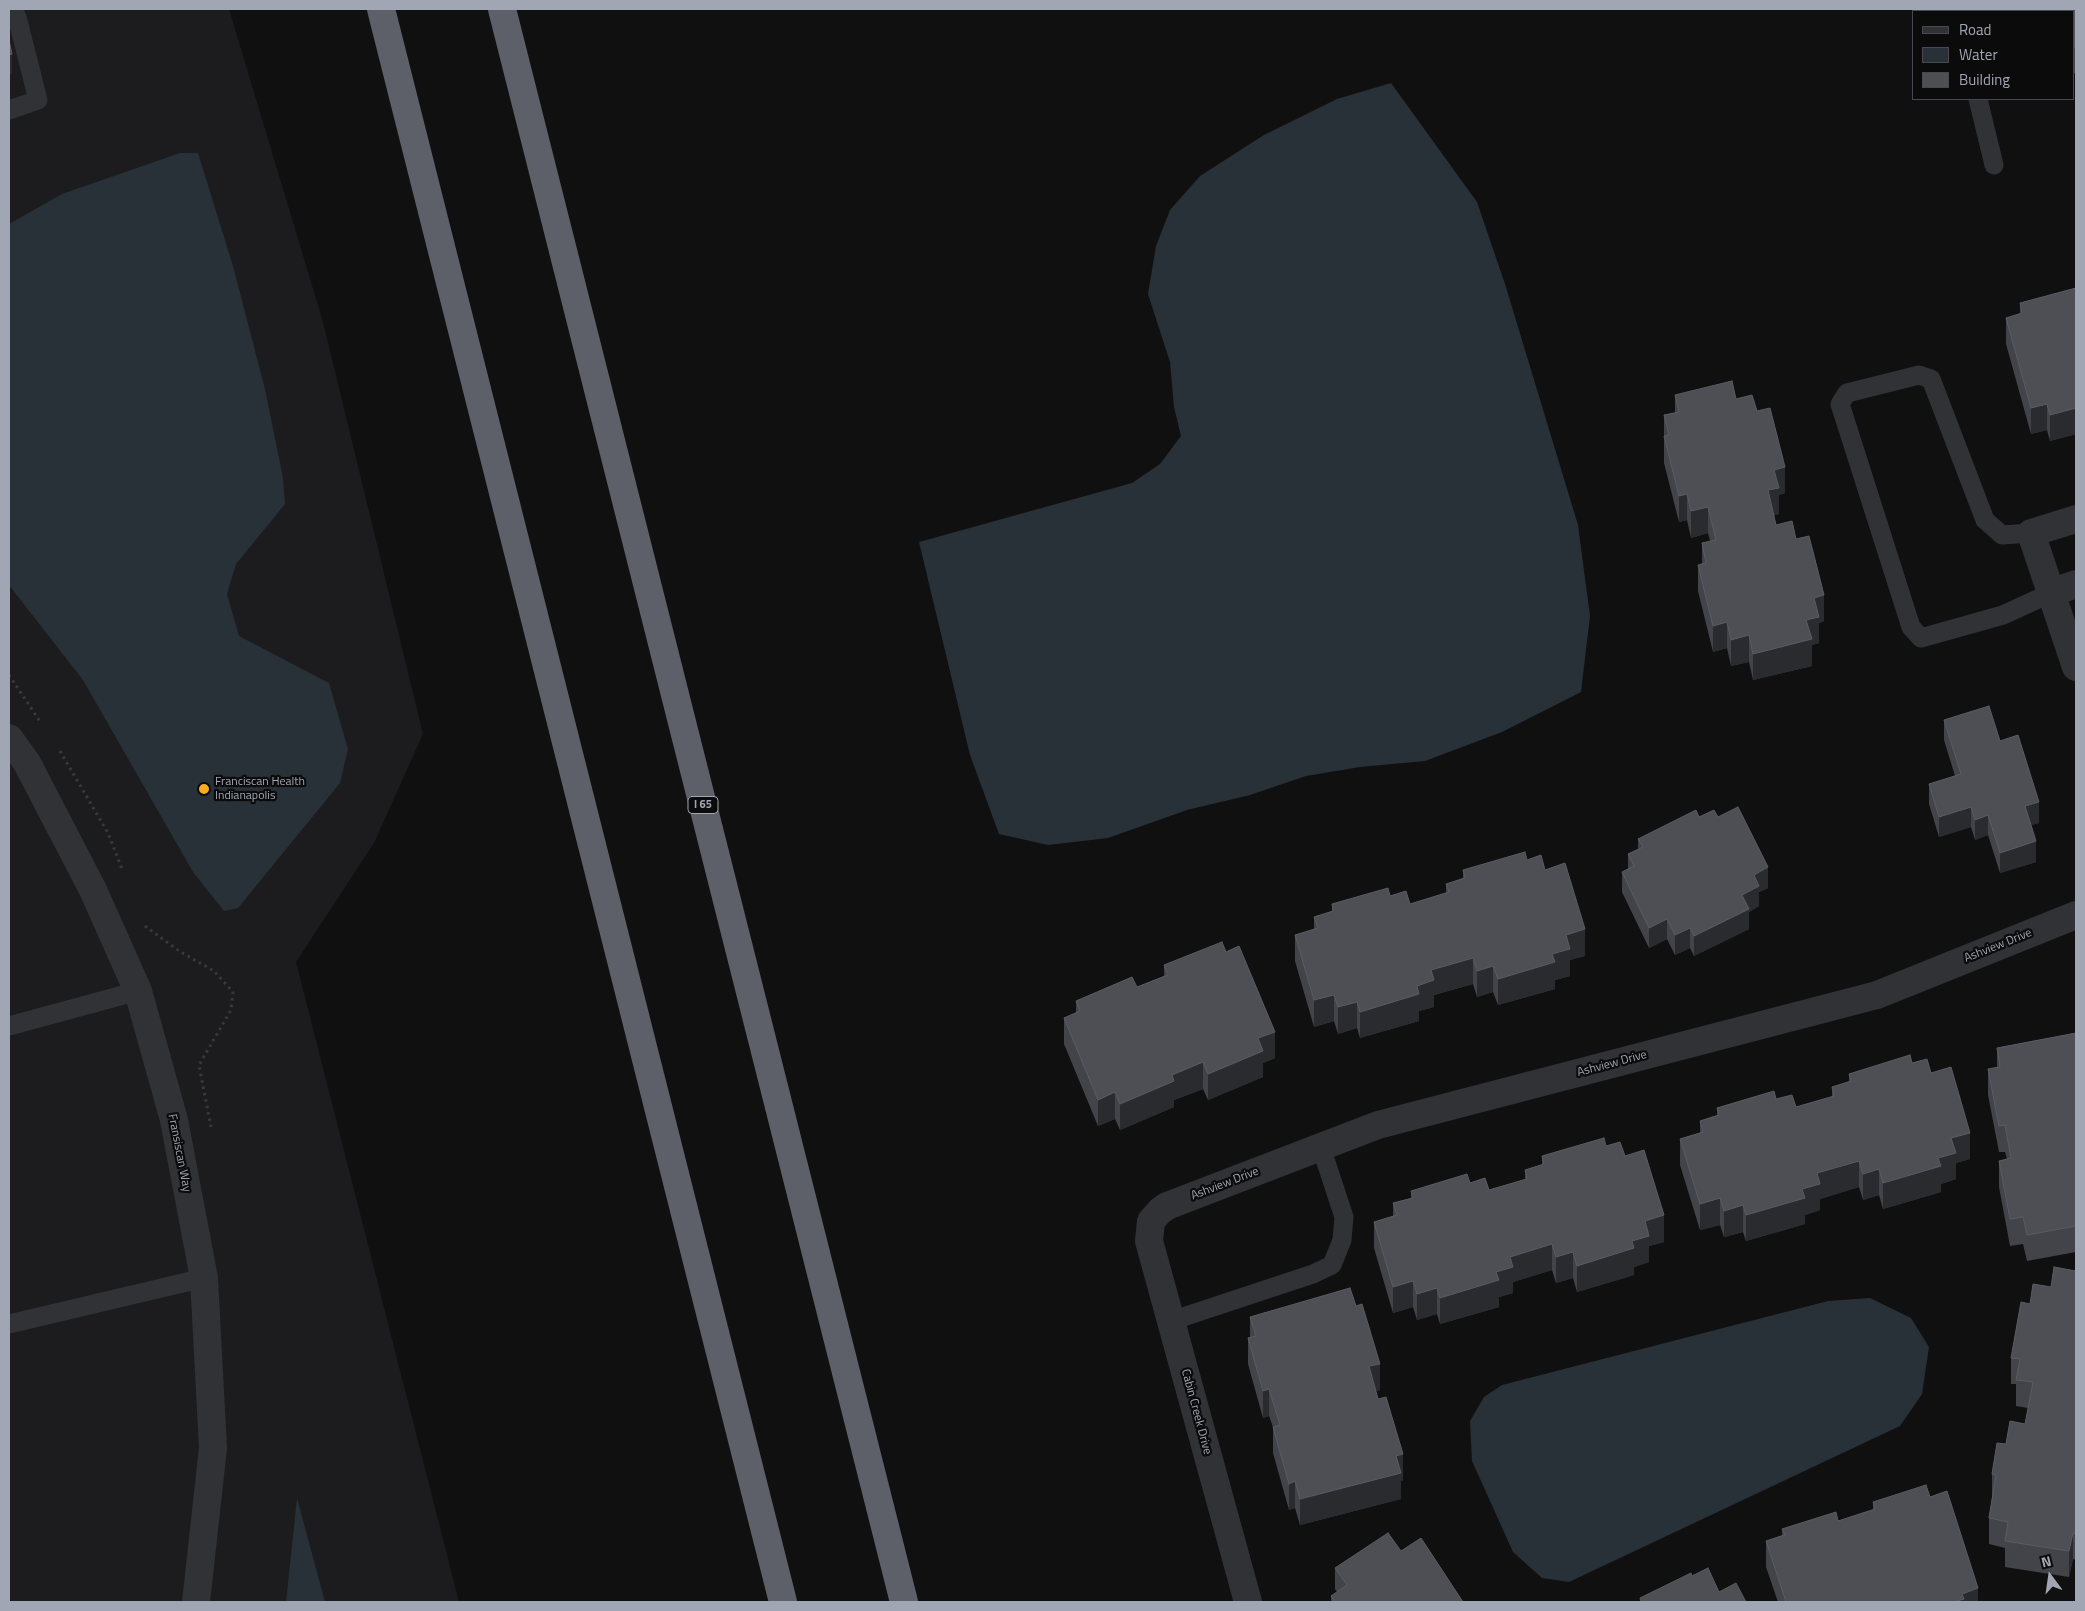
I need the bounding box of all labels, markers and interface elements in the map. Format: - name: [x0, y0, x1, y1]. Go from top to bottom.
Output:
- legend: [1912, 10, 2075, 100]
- text: Road: [1959, 18, 1991, 41]
- text: Water: [1959, 43, 1998, 66]
- text: Building: [1959, 68, 2010, 91]
- place label: Franciscan Health Indianapolis: [215, 775, 305, 803]
- marker: Franciscan Health Indianapolis: [197, 782, 211, 796]
- road number: I 65: [688, 796, 718, 814]
- street label: Ashview Drive: [1962, 926, 2034, 966]
- street label: Ashview Drive: [1576, 1048, 1648, 1080]
- street label: Fransiscan Way: [164, 1113, 194, 1193]
- street label: Ashview Drive: [1189, 1164, 1261, 1204]
- street label: Cabin Creek Drive: [1178, 1368, 1214, 1456]
- text: N: [2039, 1550, 2053, 1572]
- north arrow: [2025, 1551, 2075, 1601]

